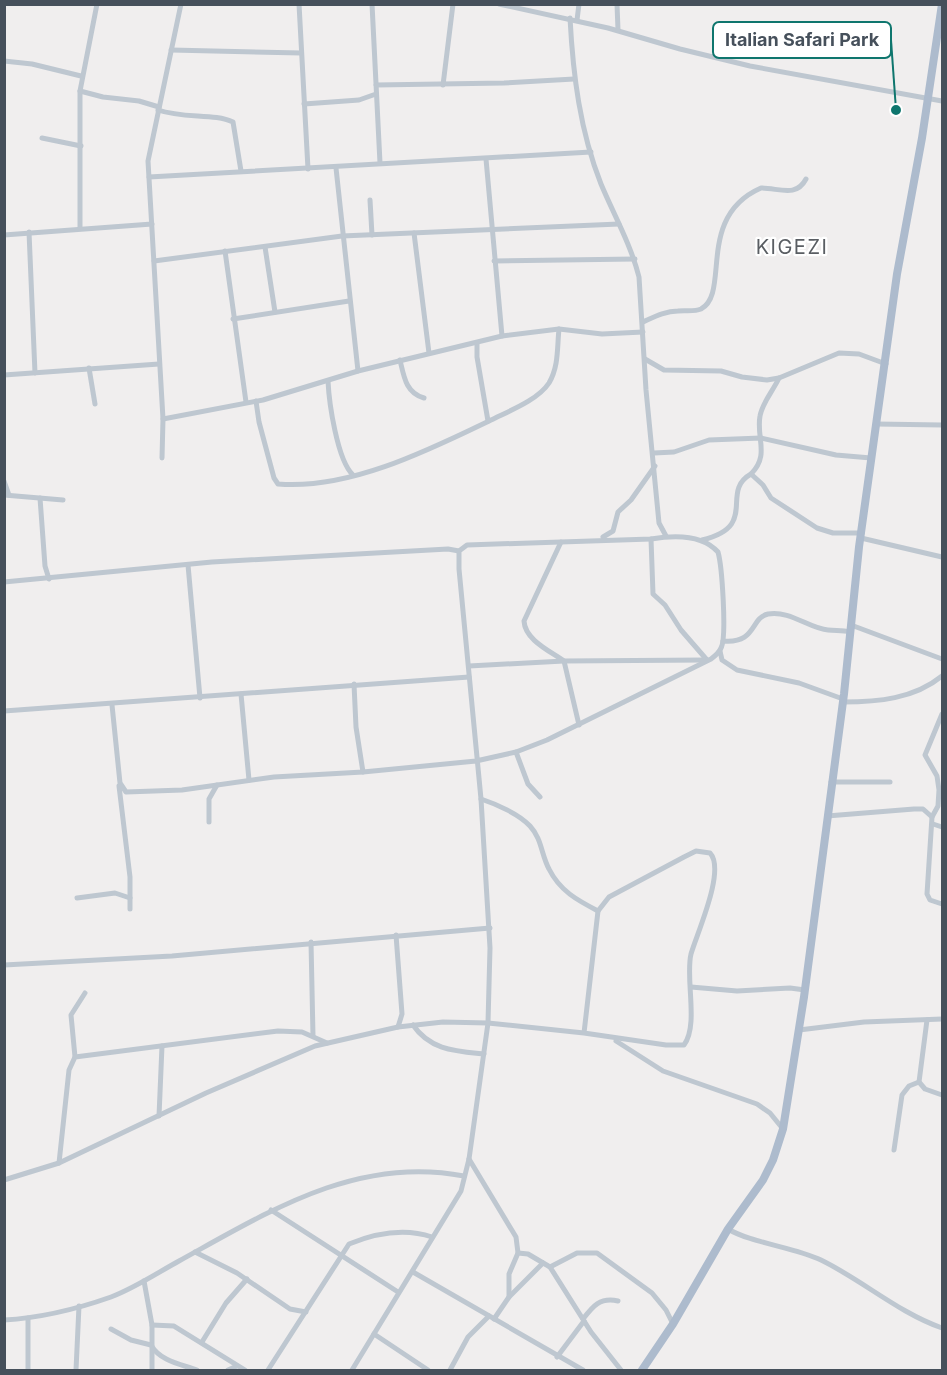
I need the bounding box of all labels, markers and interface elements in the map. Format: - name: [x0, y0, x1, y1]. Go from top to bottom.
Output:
- callout: Italian Safari Park: [713, 22, 891, 58]
- text: Italian Safari Park: [725, 29, 880, 50]
- district label: KIGEZI: [756, 235, 828, 259]

